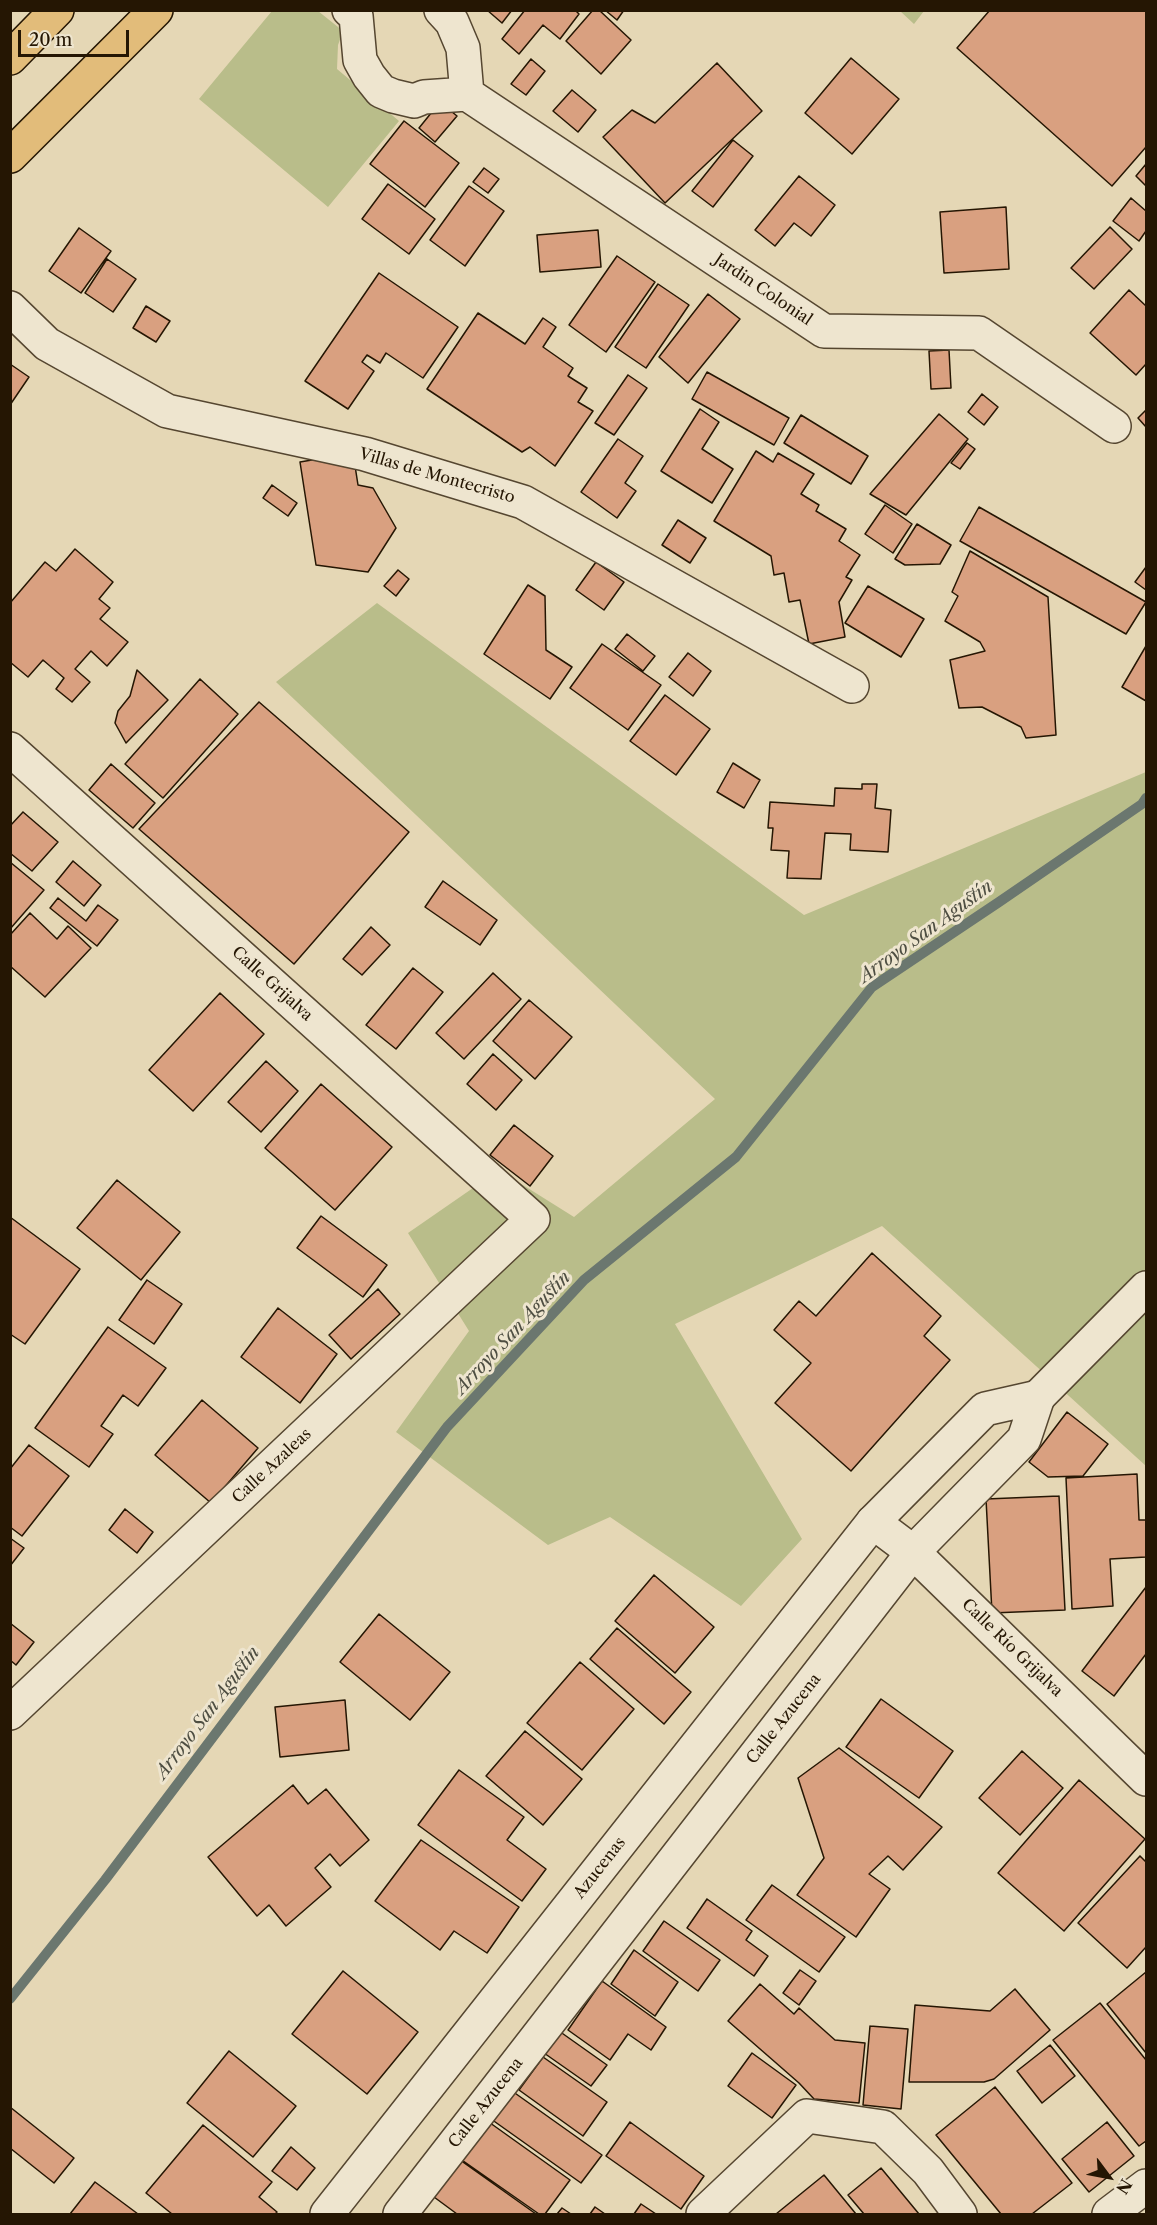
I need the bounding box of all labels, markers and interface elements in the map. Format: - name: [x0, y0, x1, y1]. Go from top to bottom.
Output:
- scale bar: [21, 18, 132, 56]
- text: 20 m: [29, 29, 72, 51]
- street label: Jardin Colonial: [710, 250, 816, 330]
- street label: Villas de Montecristo: [357, 445, 517, 507]
- water label: Arroyo San Agustín: [855, 876, 997, 988]
- street label: Calle Grijalva: [228, 943, 316, 1025]
- water label: Arroyo San Agustín: [451, 1267, 575, 1399]
- street label: Calle Azaleas: [228, 1424, 316, 1508]
- street label: Calle Río Grijalva: [958, 1595, 1066, 1701]
- water label: Arroyo San Agustín: [151, 1643, 265, 1783]
- street label: Calle Azucena: [743, 1670, 825, 1768]
- street label: Azucenas: [570, 1833, 630, 1903]
- street label: Calle Azucena: [445, 2054, 527, 2152]
- north arrow: [1079, 2147, 1139, 2207]
- text: N: [1112, 2175, 1136, 2198]

